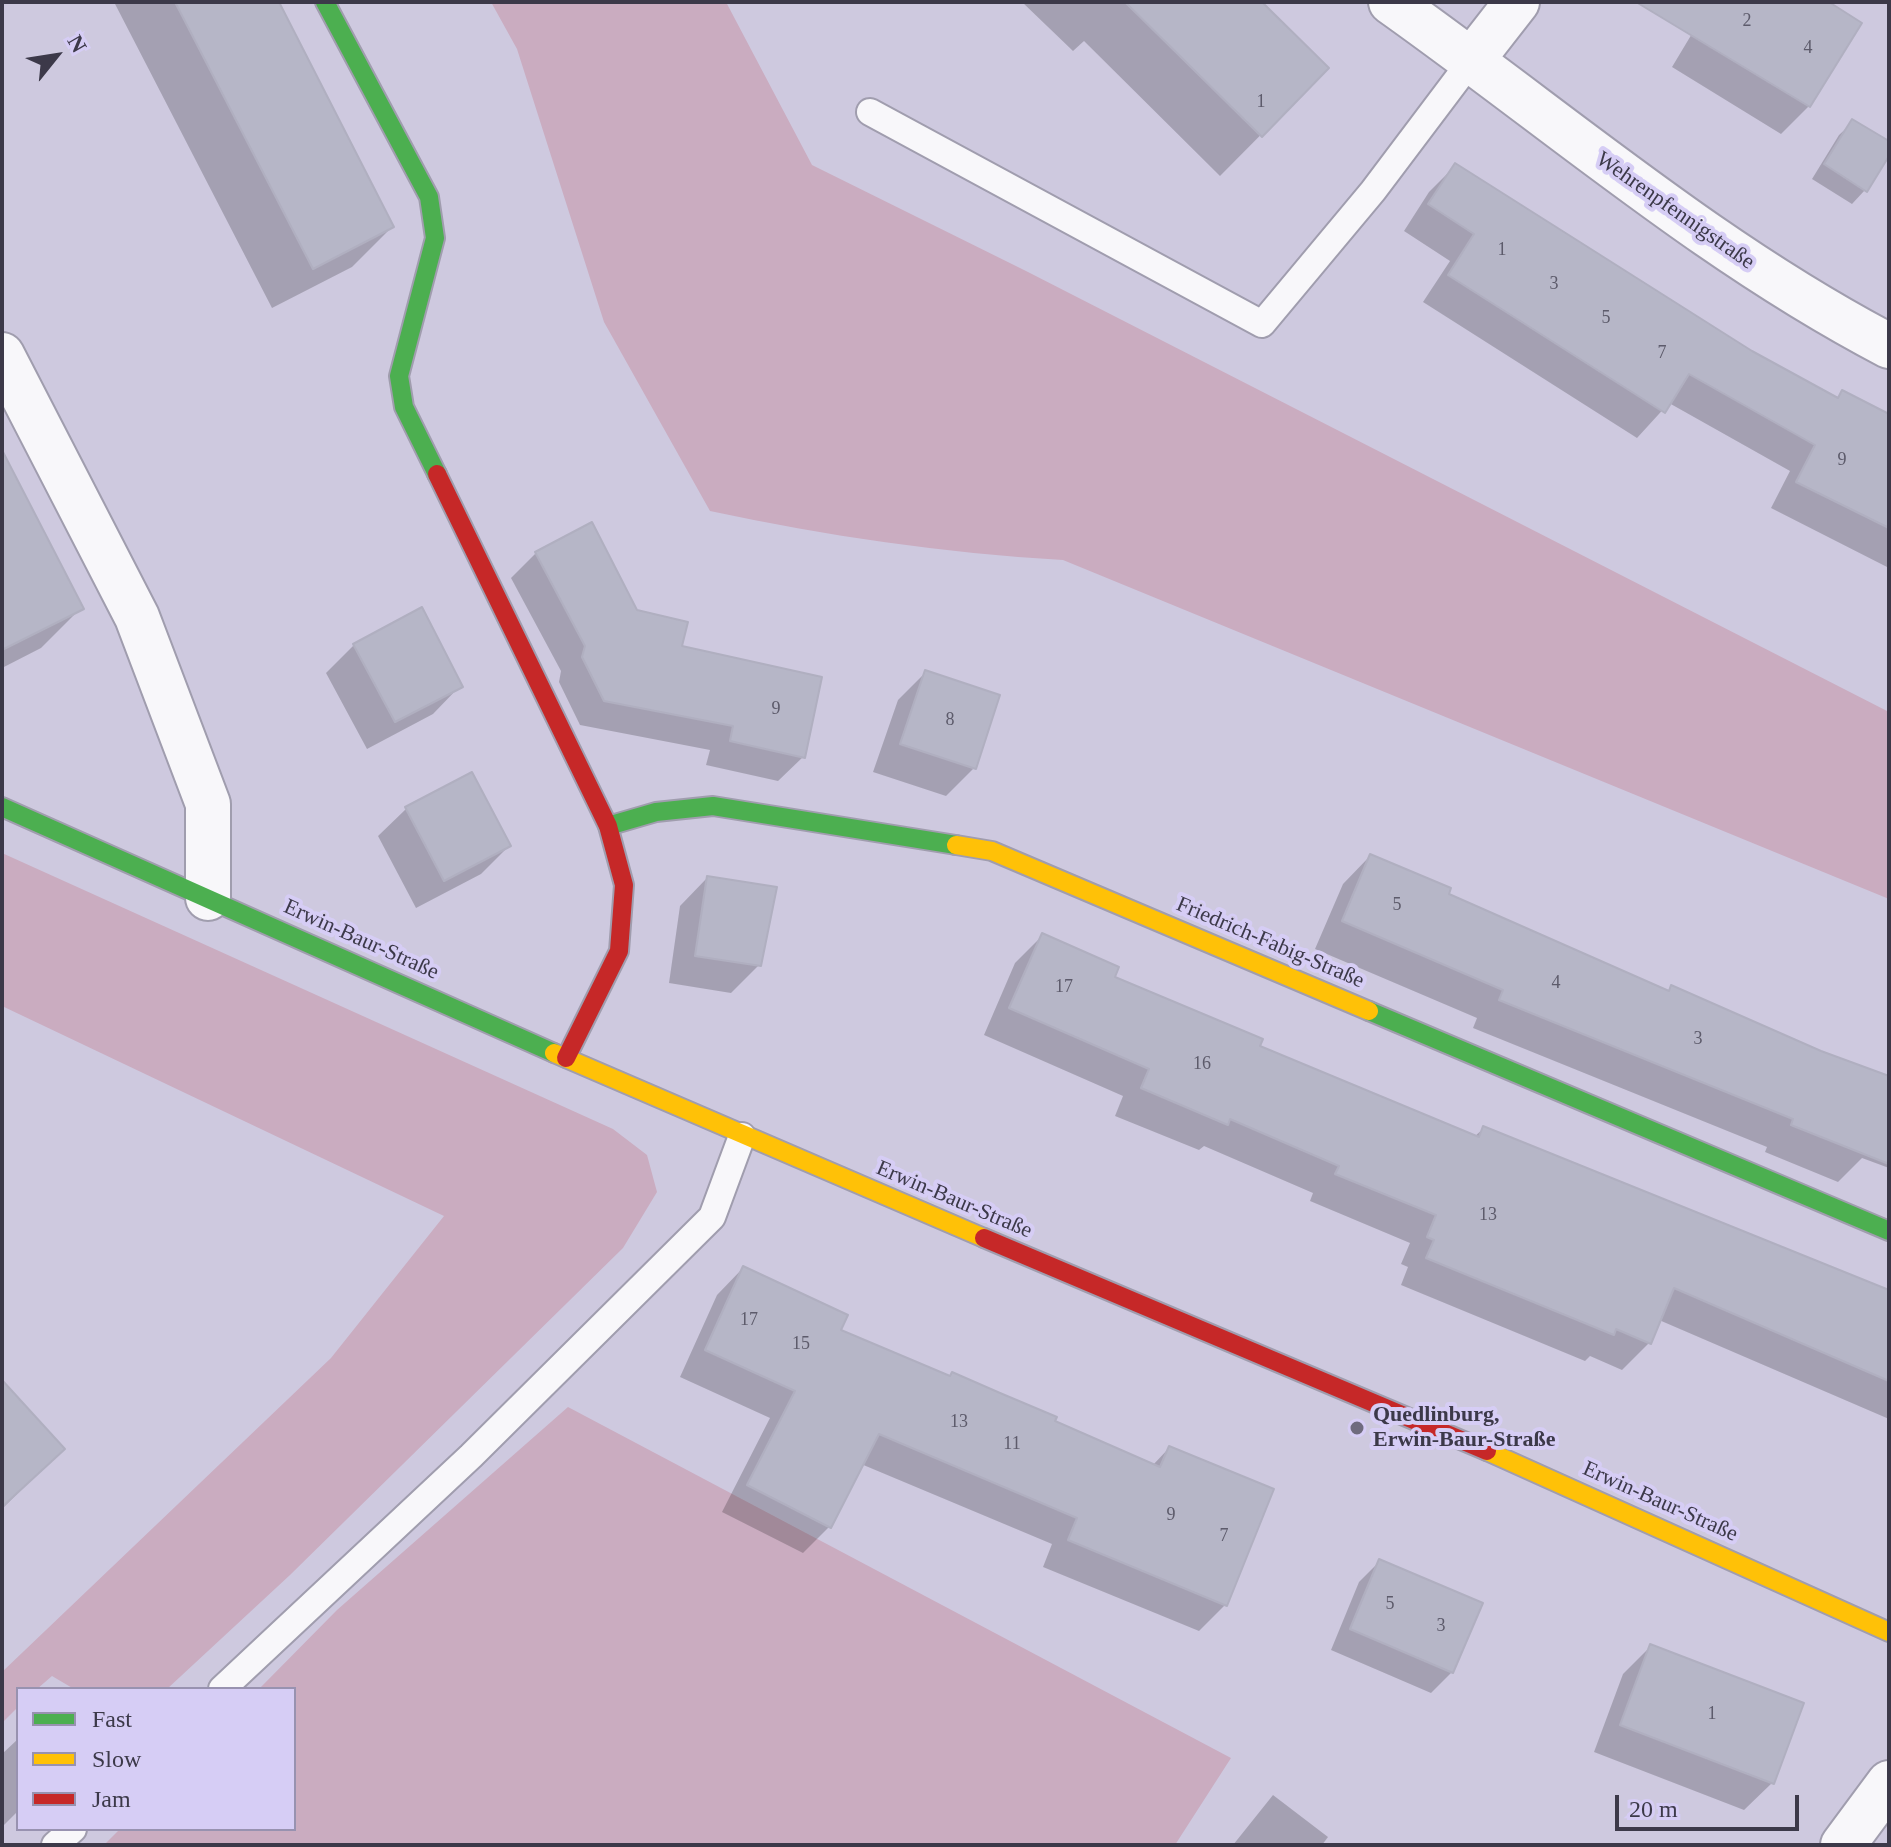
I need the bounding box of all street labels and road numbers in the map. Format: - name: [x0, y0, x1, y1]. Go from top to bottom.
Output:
- street label: Wehrenpfennigstraße: [1591, 146, 1759, 276]
- street label: Friedrich-Fabig-Straße: [1172, 891, 1368, 995]
- street label: Erwin-Baur-Straße: [279, 894, 443, 986]
- street label: Erwin-Baur-Straße: [872, 1155, 1036, 1245]
- street label: Erwin-Baur-Straße: [1578, 1456, 1742, 1548]

